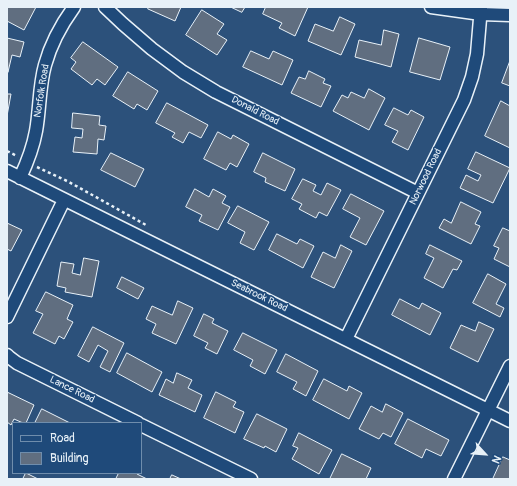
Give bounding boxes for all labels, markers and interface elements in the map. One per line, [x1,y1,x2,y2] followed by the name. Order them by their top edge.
[32,63,52,119] street label: Norfolk Road
[229,94,281,128] street label: Donald Road
[407,147,445,207] street label: Norwood Road
[229,277,289,315] street label: Seabrook Road
[48,374,96,406] street label: Lance Road
[12,422,142,474] legend
[50,431,75,446] text: Road
[465,434,505,474] north arrow
[50,451,89,466] text: Building
[489,453,504,466] text: N

